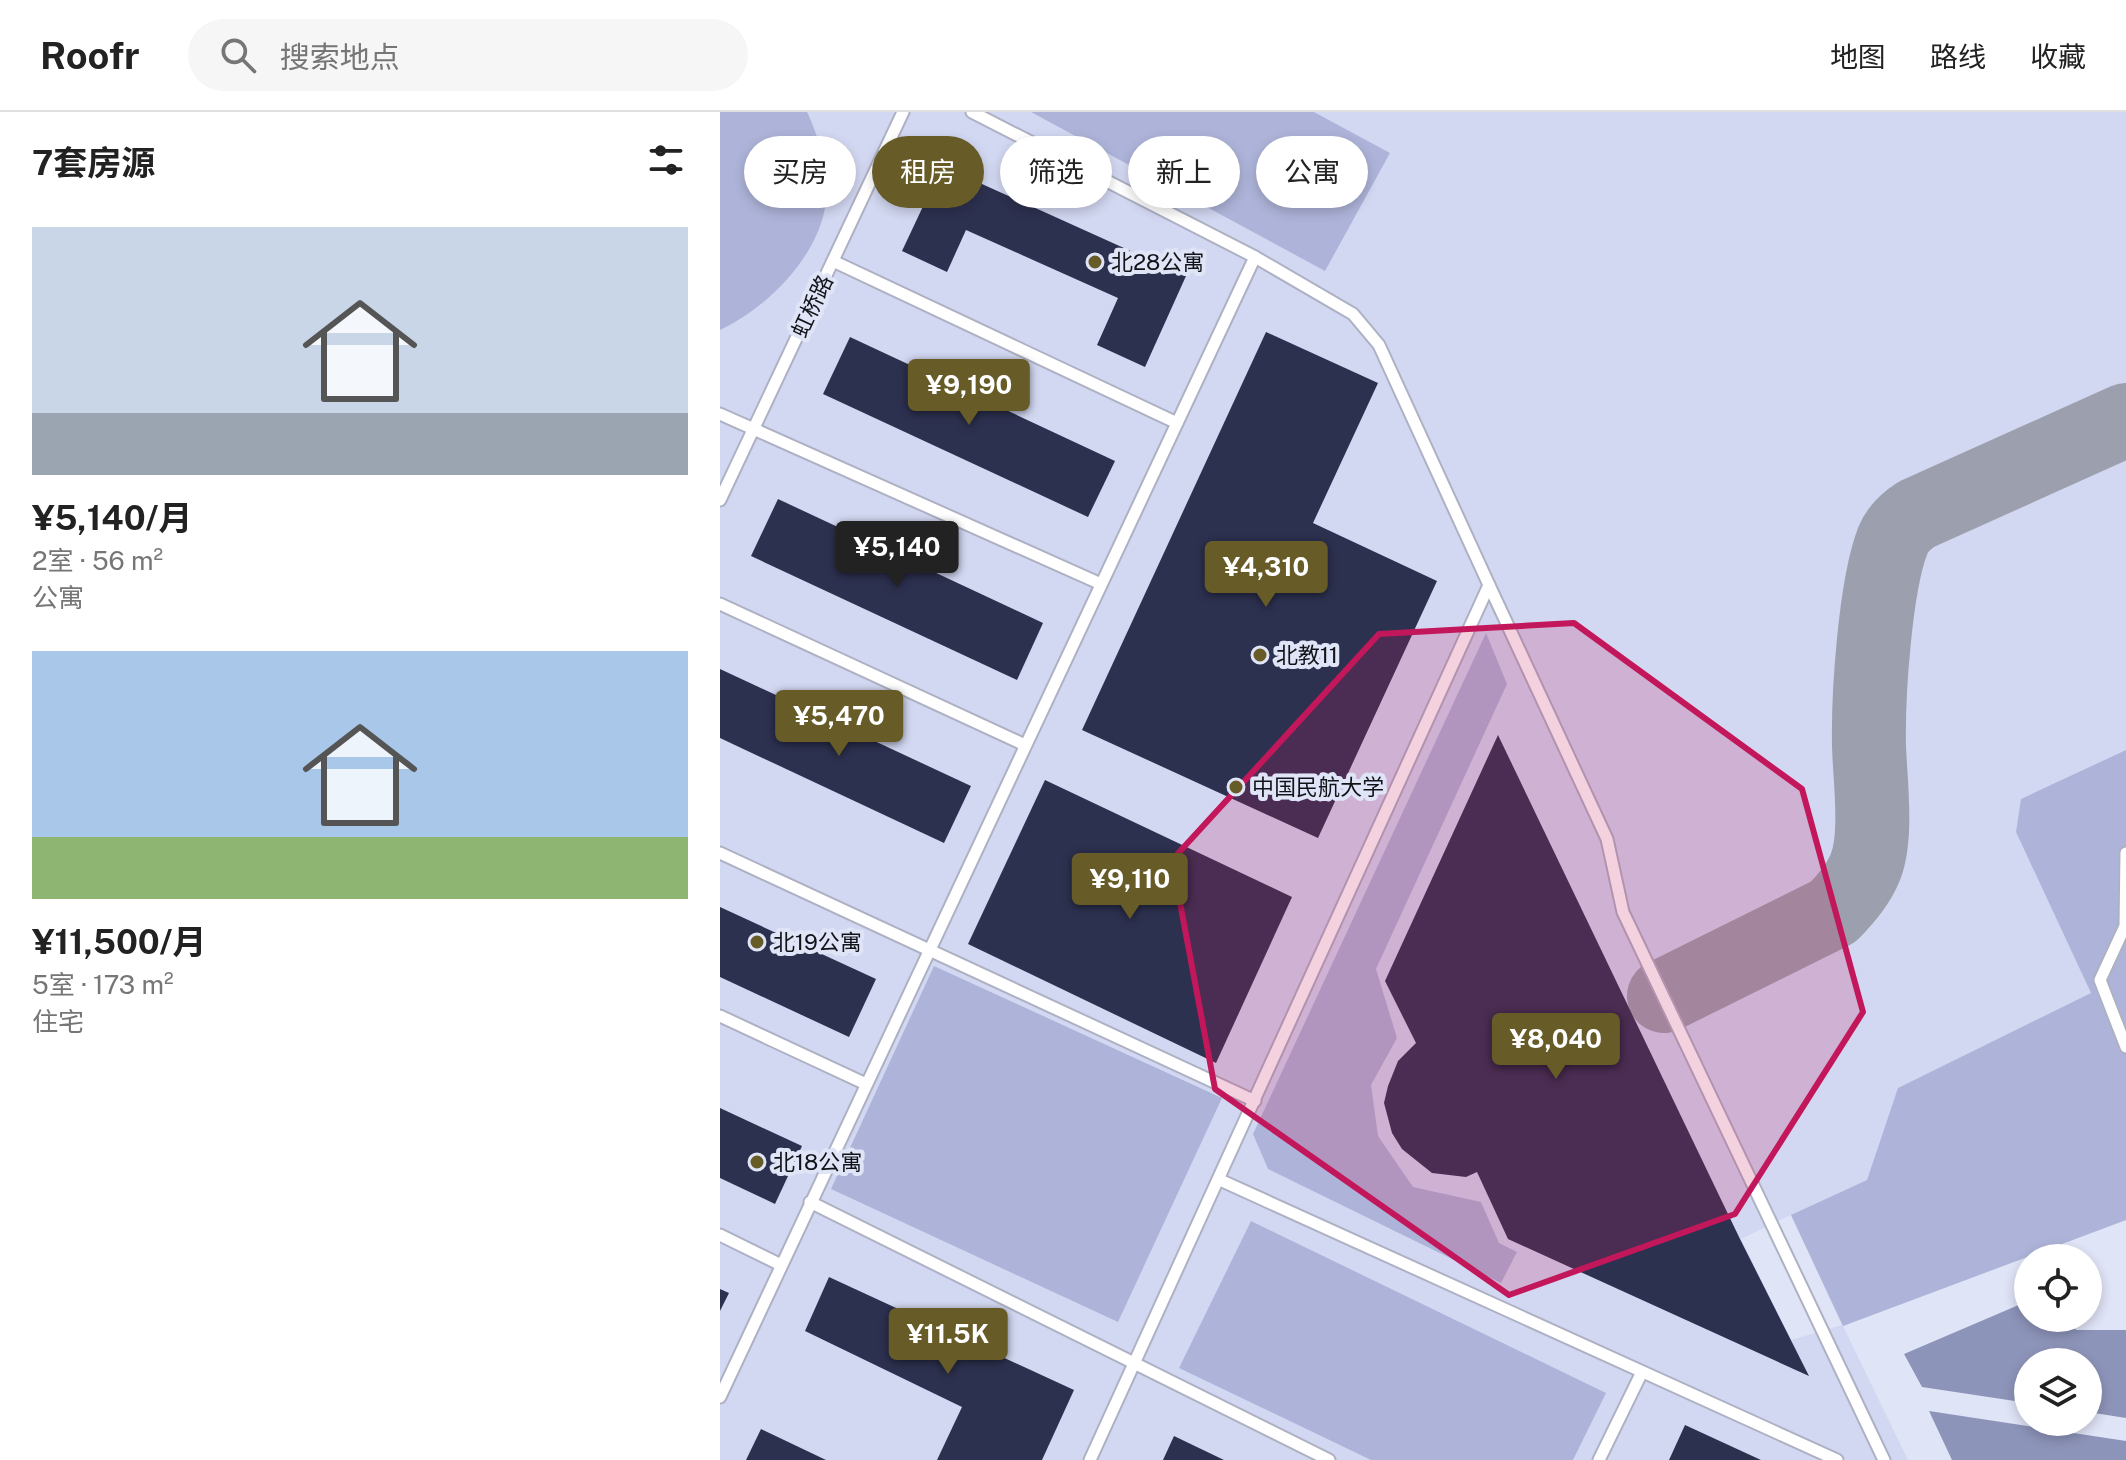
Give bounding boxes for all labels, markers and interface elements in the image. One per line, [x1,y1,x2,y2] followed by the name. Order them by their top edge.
[188,19,748,91] search box
[40,33,140,78] text: Roofr
[216,33,260,77] icon: search
[280,39,400,75] text: 搜索地点
[1830,40,1886,73] text: 地图
[1930,40,1986,73] text: 路线
[2030,40,2086,73] text: 收藏
[744,136,856,208] chip: 买房
[872,136,984,208] chip: 租房
[1000,136,1112,208] chip: 筛选
[1128,136,1240,208] chip: 新上
[1256,136,1368,208] chip: 公寓
[644,138,688,182] icon: filters
[32,143,155,183] text: 7套房源
[1111,249,1204,275] place label: 北28公寓
[1086,253,1104,271] marker: 北28公寓
[786,271,838,341] street label: 虹桥路
[288,279,432,423] icon: home
[904,359,1034,427] pin: ¥9,190
[926,369,1012,400] text: ¥9,190
[32,498,193,538] text: ¥5,140/月
[832,521,962,589] pin: ¥5,140
[854,531,940,562] text: ¥5,140
[1201,541,1331,609] pin: ¥4,310
[32,545,163,576] text: 2室 · 56 m²
[1223,551,1309,582] text: ¥4,310
[32,582,84,613] text: 公寓
[1276,642,1338,668] place label: 北教11
[1251,646,1269,664] marker: 北教11
[774,690,904,758] pin: ¥5,470
[793,700,885,731] text: ¥5,470
[288,703,432,847] icon: home
[1252,774,1384,800] place label: 中国民航大学
[1227,778,1245,796] marker: 中国民航大学
[1065,853,1195,921] pin: ¥9,110
[1090,863,1170,894] text: ¥9,110
[32,922,207,962] text: ¥11,500/月
[773,929,862,955] place label: 北19公寓
[748,933,766,951] marker: 北19公寓
[32,969,174,1000] text: 5室 · 173 m²
[32,1006,84,1037] text: 住宅
[1491,1013,1621,1081] pin: ¥8,040
[1510,1023,1602,1054] text: ¥8,040
[773,1149,862,1175] place label: 北18公寓
[748,1153,766,1171] marker: 北18公寓
[2014,1244,2102,1436] map controls
[2014,1244,2102,1332] button: locate
[883,1308,1013,1376] pin: ¥11.5K
[907,1318,989,1349] text: ¥11.5K
[2014,1348,2102,1436] button: layers

